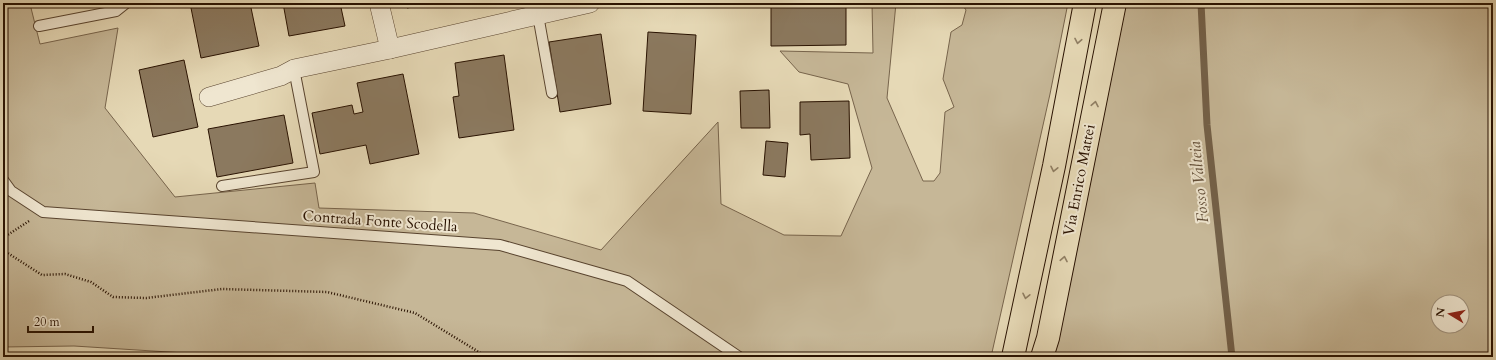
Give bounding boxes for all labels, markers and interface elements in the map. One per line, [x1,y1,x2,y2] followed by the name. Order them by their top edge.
[1074,38,1083,44] one-way arrow
[1090,101,1098,107] one-way arrow
[1058,122,1100,238] street label: Via Enrico Mattei
[1184,140,1214,224] water label: Fosso Valteia
[1050,166,1058,172] one-way arrow
[302,206,459,236] street label: Contrada Fonte Scodella
[1059,256,1068,262] one-way arrow
[1023,293,1031,299] one-way arrow
[1430,294,1470,334] north arrow
[1432,306,1449,318] text: N
[28,308,93,334] scale bar
[34,314,61,330] text: 20 m

